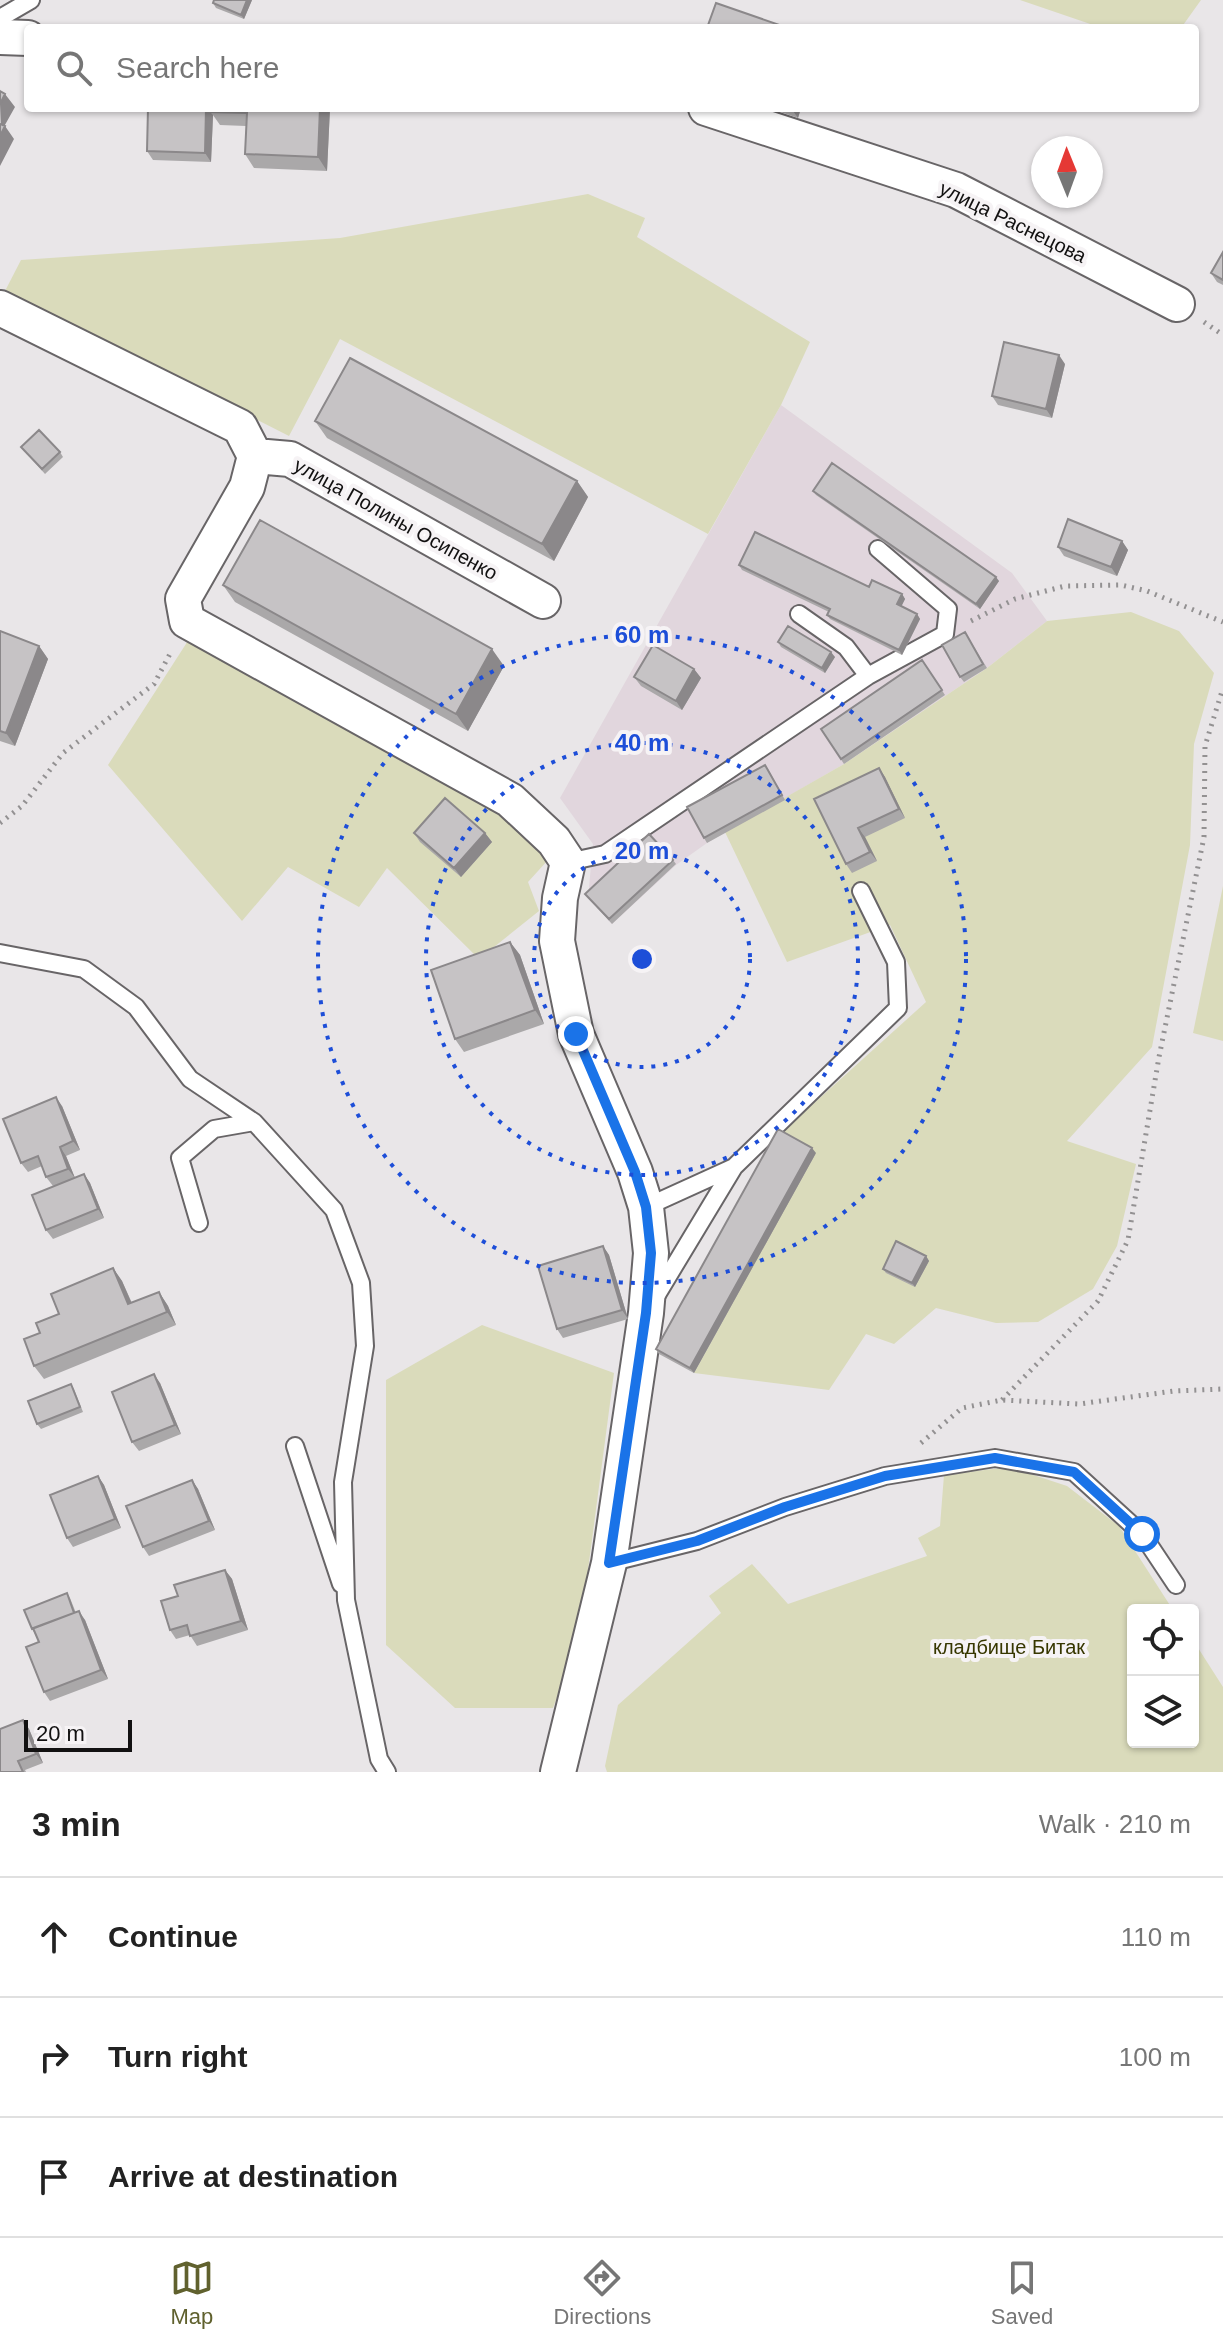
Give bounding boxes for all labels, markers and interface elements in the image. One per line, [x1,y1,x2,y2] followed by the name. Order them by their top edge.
[24,24,1199,112] search box
[52,46,96,90] icon: search
[116,51,279,84] text: Search here
[1031,136,1103,208] north arrow
[936,177,1091,267] street label: улица Раснецова
[290,454,502,584] street label: улица Полины Осипенко
[615,621,669,648] text: 60 m
[615,729,669,756] text: 40 m
[615,837,669,864] text: 20 m
[628,945,656,973] centre of rings
[558,1016,594,1052] route end
[1124,1516,1160,1552] route start
[1127,1604,1199,1748] map controls
[1127,1604,1199,1676] button: locate
[933,1636,1085,1658] park label: кладбище Битак
[1127,1676,1199,1748] button: layers
[24,1716,132,1752] scale bar
[36,1721,85,1746] text: 20 m
[32,1805,121,1843] text: 3 min
[1039,1809,1191,1839] text: Walk · 210 m
[32,1915,76,1959] icon: ahead
[108,1920,238,1953] text: Continue
[1121,1922,1191,1952] text: 110 m
[32,2035,76,2079] icon: right
[108,2040,247,2073] text: Turn right
[1119,2042,1191,2072] text: 100 m
[32,2155,76,2199] icon: arrive
[108,2160,398,2193] text: Arrive at destination
[170,2256,214,2330] tab: Map
[553,2256,651,2330] tab: Directions
[991,2256,1053,2330] tab: Saved

